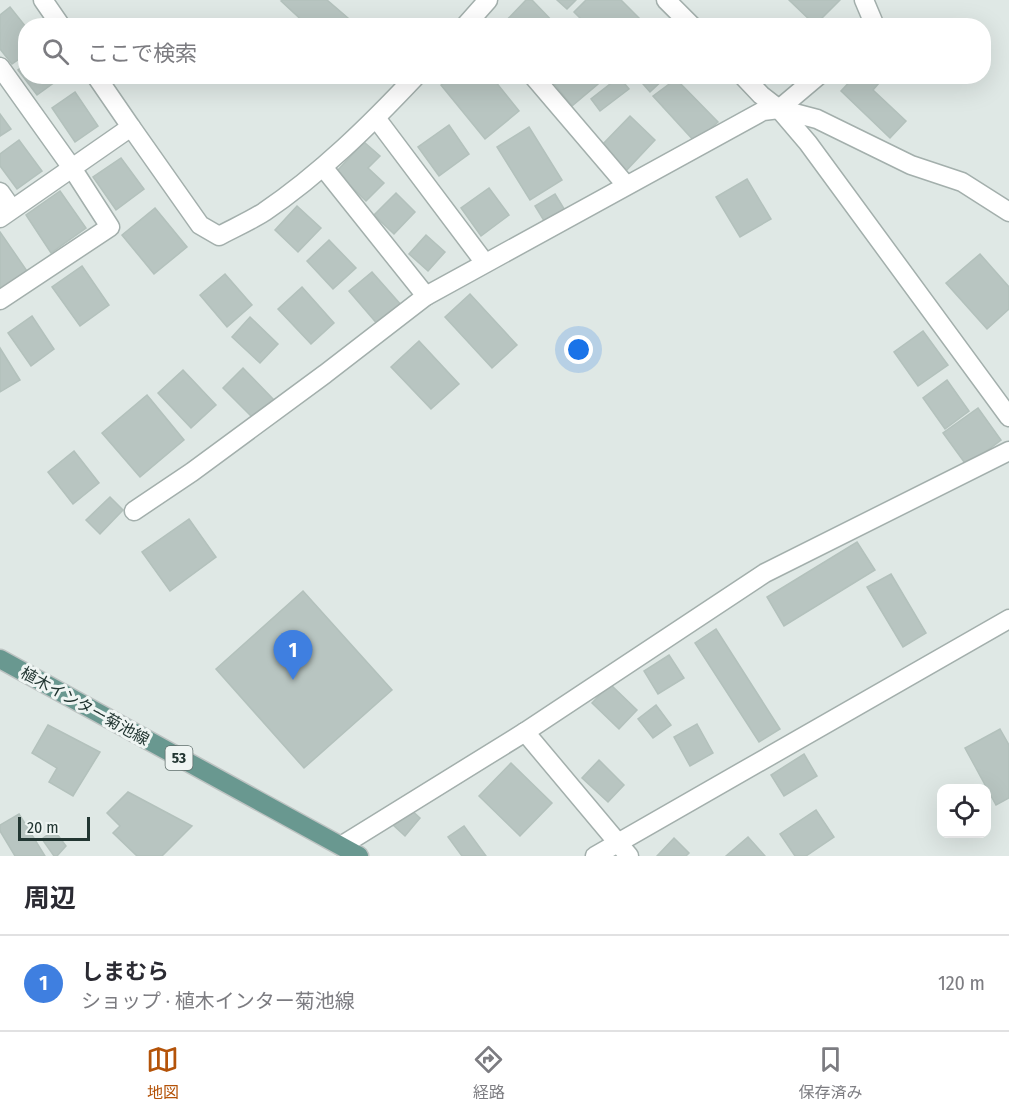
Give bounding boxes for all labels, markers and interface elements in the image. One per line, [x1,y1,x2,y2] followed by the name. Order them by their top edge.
[18,18,991,84] search box
[39,35,72,68] icon: search
[87,40,197,67] text: ここで検索
[564,335,593,364] your location
[274,630,312,680] pin: 1
[17,663,153,749] street label: 植木インター菊池線
[166,746,192,770] road number: 53
[937,784,991,838] map controls
[937,784,991,838] button: locate
[18,814,90,842] scale bar
[27,818,58,837] text: 20 m
[24,883,76,914] text: 周辺
[81,958,169,985] text: しまむら
[39,971,48,995] text: 1
[938,971,985,995] text: 120 m
[81,989,355,1013] text: ショップ · 植木インター菊池線
[146,1043,179,1103] tab: 地図
[472,1043,505,1103] tab: 経路
[798,1043,862,1103] tab: 保存済み

